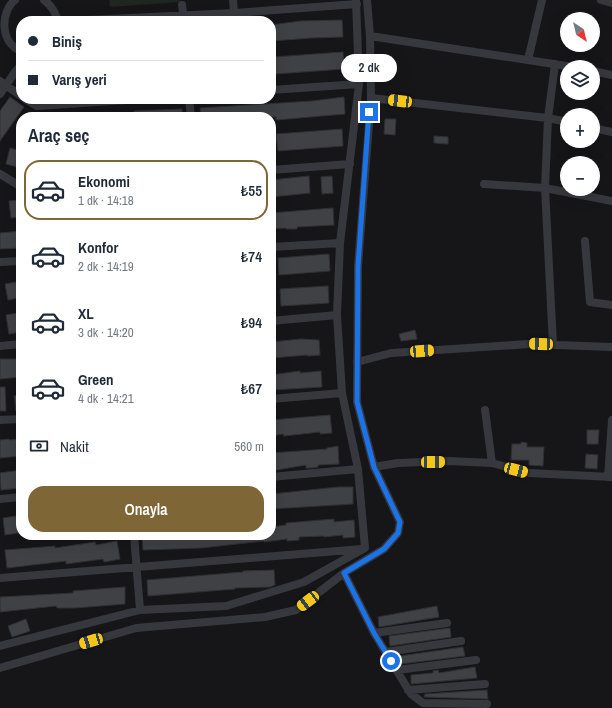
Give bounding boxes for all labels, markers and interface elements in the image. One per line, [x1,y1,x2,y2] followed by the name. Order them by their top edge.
[560,12,600,52] north arrow
[560,12,600,196] map controls
[52,31,82,52] text: Biniş
[341,54,397,82] callout: 2 dk
[359,59,379,76] text: 2 dk
[560,60,600,100] button: layers
[52,69,107,90] text: Varış yeri
[387,94,413,108] car
[360,103,378,121] route end
[560,108,600,148] button: +
[28,123,90,148] text: Araç seç
[560,156,600,196] button: −
[78,171,130,192] text: Ekonomi
[30,172,66,208] icon: car
[241,180,262,201] text: ₺55
[78,192,134,209] text: 1 dk · 14:18
[78,237,118,258] text: Konfor
[30,238,66,274] icon: car
[241,246,262,267] text: ₺74
[78,258,134,275] text: 2 dk · 14:19
[78,303,94,324] text: XL
[30,304,66,340] icon: car
[241,312,262,333] text: ₺94
[78,324,134,341] text: 3 dk · 14:20
[529,338,553,350] car
[410,344,434,358] car
[78,369,114,390] text: Green
[30,370,66,406] icon: car
[241,378,262,399] text: ₺67
[78,390,134,407] text: 4 dk · 14:21
[28,435,50,457] icon: cash
[60,436,89,457] text: Nakit
[234,438,264,455] text: 560 m
[421,456,445,468] car
[503,461,529,479] car
[28,486,264,532] button: Onayla
[295,589,321,613] car
[78,632,104,650] car
[382,652,400,670] route start

